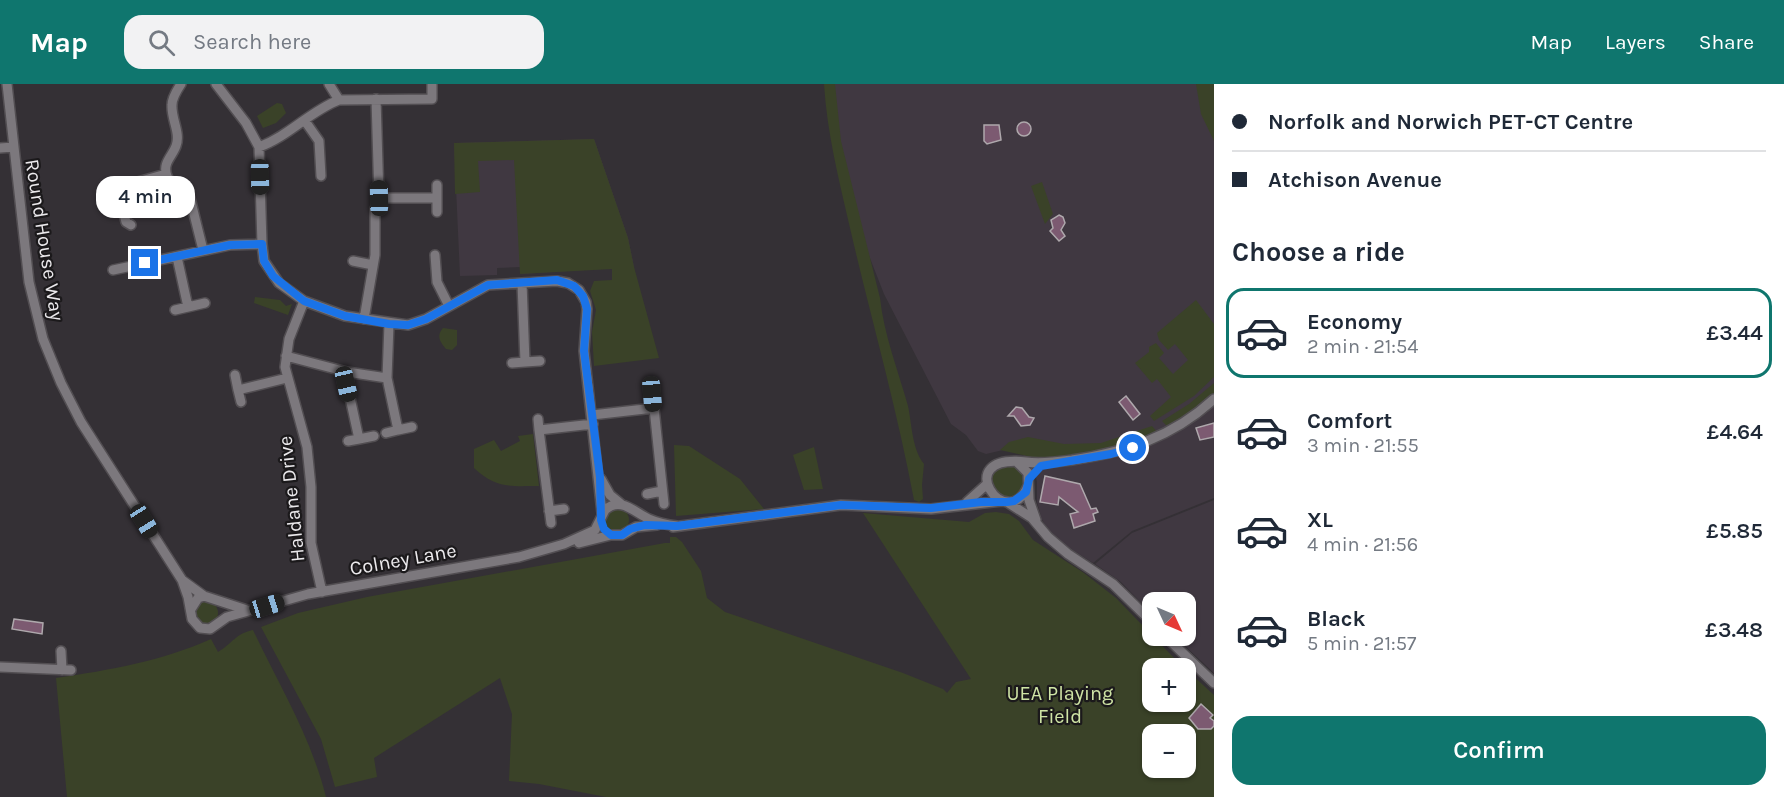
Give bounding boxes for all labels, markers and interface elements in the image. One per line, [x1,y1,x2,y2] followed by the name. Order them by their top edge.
[124,15,544,69] search box
[30,26,88,59] text: Map
[145,26,178,59] icon: search
[193,29,311,55] text: Search here
[1530,30,1572,54] text: Map
[1605,30,1666,54] text: Layers
[1699,30,1754,54] text: Share
[1268,109,1633,135] text: Norfolk and Norwich PET-CT Centre
[20,158,69,323] street label: Round House Way
[251,159,269,195] car
[1268,167,1442,193] text: Atchison Avenue
[96,176,195,218] callout: 4 min
[370,180,388,216] car
[118,185,173,208] text: 4 min
[1232,236,1405,268] text: Choose a ride
[131,249,158,276] route end
[1235,306,1289,360] icon: car
[1307,309,1402,335] text: Economy
[1706,320,1763,346] text: £3.44
[1307,335,1418,358] text: 2 min · 21:54
[333,364,359,404] car
[641,375,663,413] car
[1235,405,1289,459] icon: car
[1307,408,1392,434] text: Comfort
[1707,419,1763,445] text: £4.64
[1119,434,1146,461] route start
[1307,434,1419,457] text: 3 min · 21:55
[273,435,310,563] street label: Haldane Drive
[127,501,161,541] car
[1235,504,1289,558] icon: car
[1307,507,1333,533] text: XL
[1706,518,1763,544] text: £5.85
[1307,533,1418,556] text: 4 min · 21:56
[348,539,458,580] street label: Colney Lane
[247,592,287,620] car
[1142,592,1196,646] north arrow
[1142,592,1196,778] map controls
[1235,603,1289,657] icon: car
[1307,606,1366,632] text: Black
[1705,617,1763,643] text: £3.48
[1307,632,1416,655] text: 5 min · 21:57
[1142,658,1196,712] button: +
[1007,682,1113,728] park label: UEA Playing Field
[1232,716,1766,785] button: Confirm
[1142,724,1196,778] button: −

